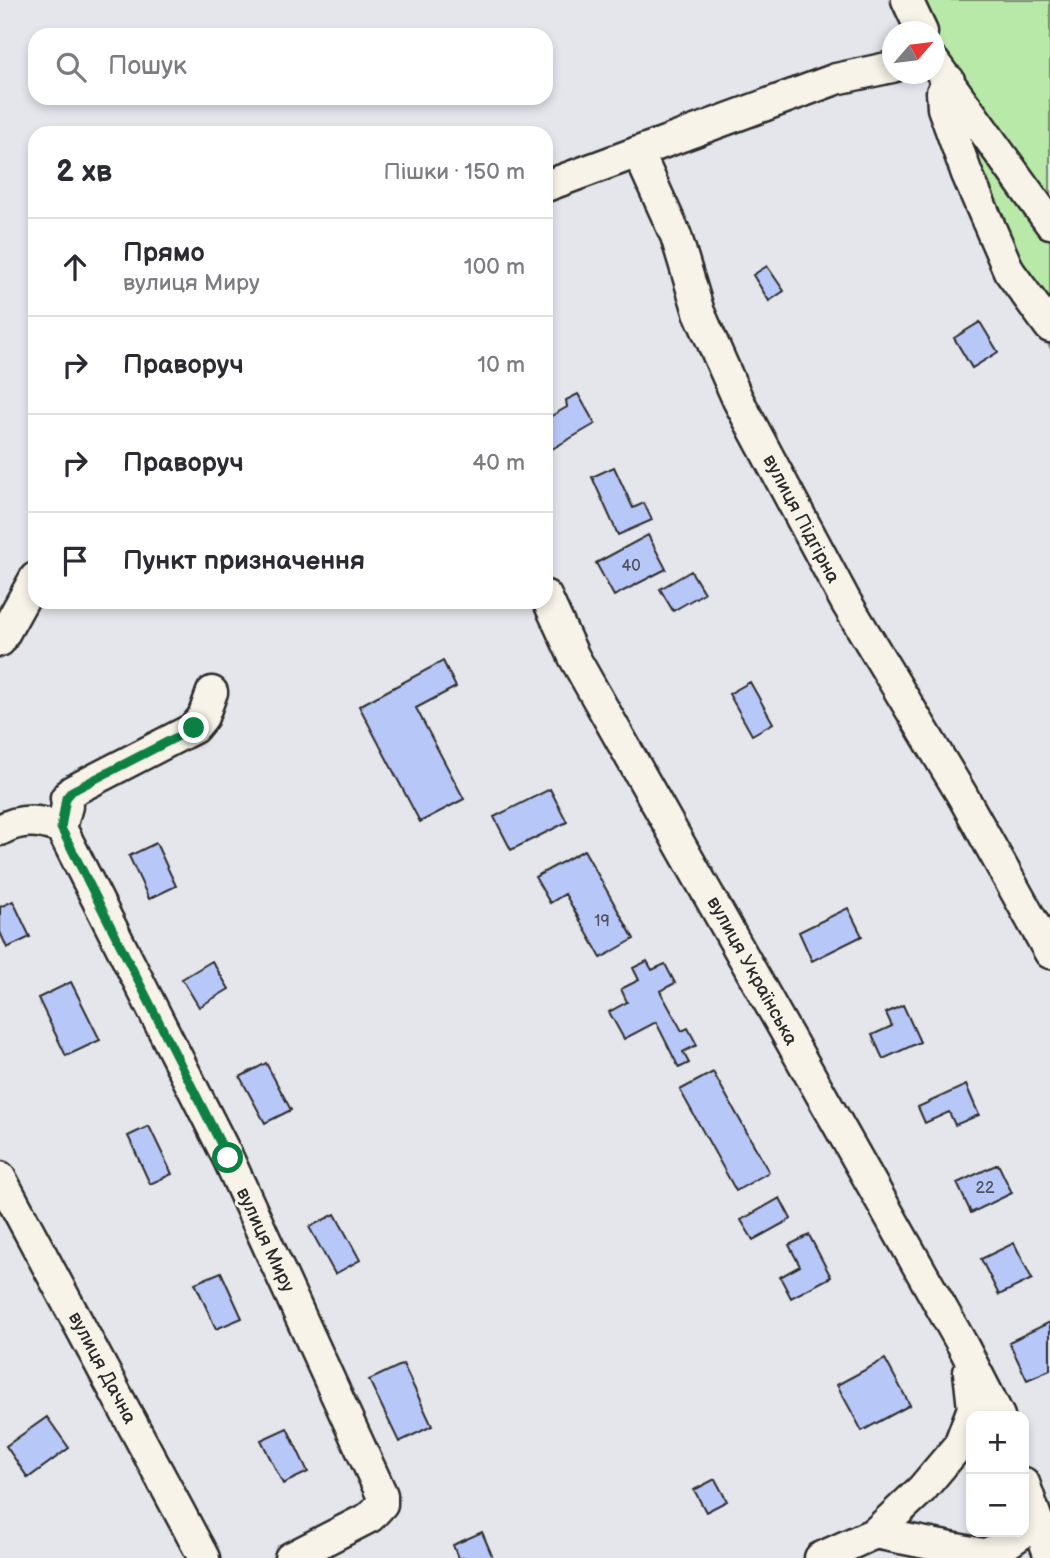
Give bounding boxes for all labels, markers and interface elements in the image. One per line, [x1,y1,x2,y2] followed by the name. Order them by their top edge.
[882,21,945,84] north arrow
[28,28,553,105] search box
[52,48,90,86] icon: search
[108,51,187,82] text: Пошук
[56,154,112,190] text: 2 хв
[383,158,525,186] text: Пішки · 150 m
[123,238,205,269] text: Прямо
[56,248,94,286] icon: ahead
[464,253,525,281] text: 100 m
[123,269,260,297] text: вулиця Миру
[56,346,94,384] icon: right
[123,350,244,381] text: Праворуч
[477,351,525,379] text: 10 m
[56,444,94,482] icon: right
[123,448,244,479] text: Праворуч
[472,449,525,477] text: 40 m
[757,451,845,587] street label: вулиця Підгірна
[56,542,94,580] icon: arrive
[123,546,365,577] text: Пункт призначення
[621,557,641,576] house number: 40
[178,712,209,743] route end
[702,893,802,1049] street label: вулиця Українська
[594,912,610,931] house number: 19
[212,1142,243,1173] route start
[976,1179,995,1198] house number: 22
[231,1184,299,1296] street label: вулиця Миру
[63,1308,141,1428] street label: вулиця Дачна
[966,1411,1029,1537] map controls
[966,1411,1029,1474] button: +
[966,1474,1029,1537] button: −

